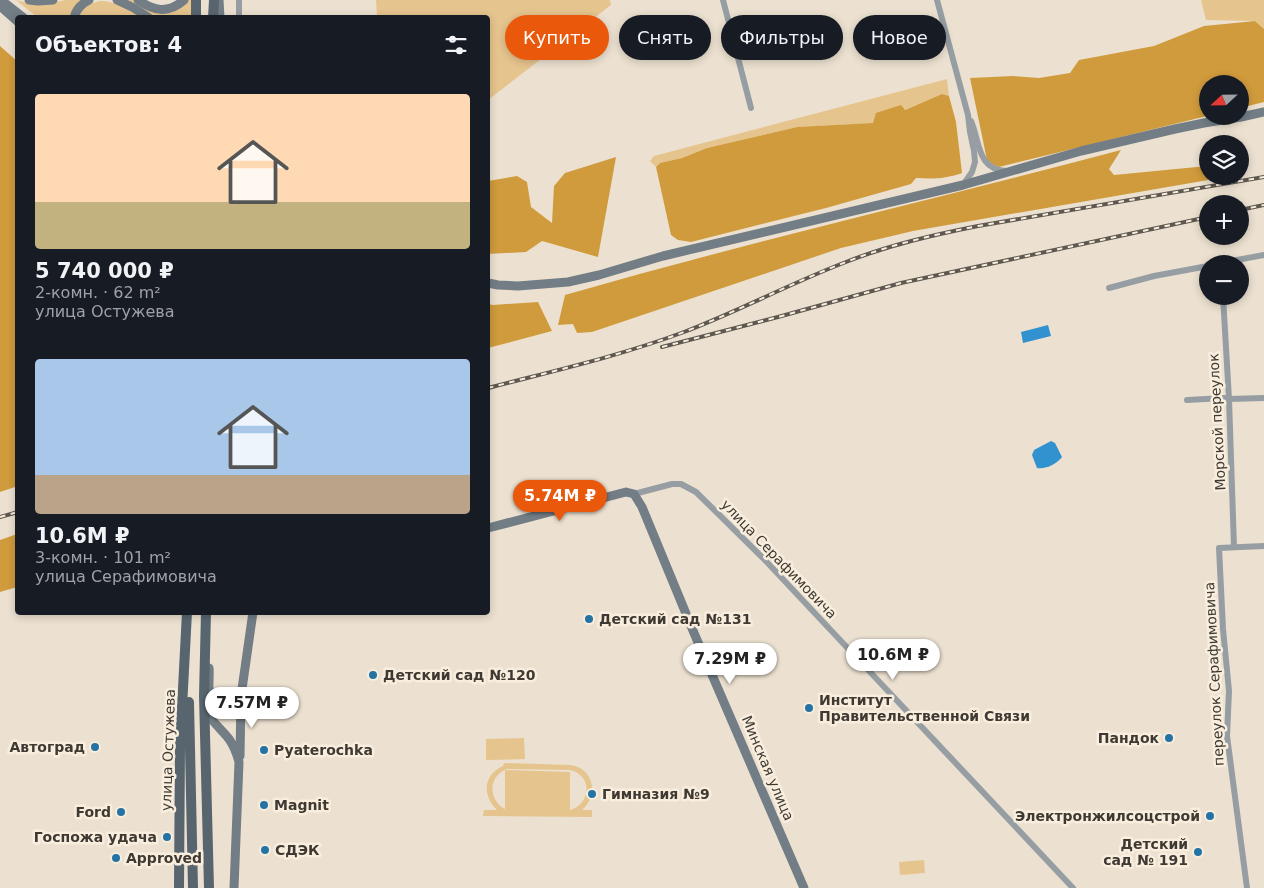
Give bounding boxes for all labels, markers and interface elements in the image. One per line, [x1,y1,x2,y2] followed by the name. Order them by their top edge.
[505,15,609,60] chip: Купить
[619,15,711,60] chip: Снять
[721,15,843,60] chip: Фильтры
[853,15,946,60] chip: Новое
[442,31,470,59] icon: filters
[35,33,182,57] text: Объектов: 4
[1199,75,1249,125] north arrow
[1199,75,1249,305] map controls
[208,127,298,217] icon: home
[1199,135,1249,185] button: layers
[1199,195,1249,245] button: +
[1199,255,1249,305] button: −
[35,259,174,283] text: 5 740 000 ₽
[35,283,161,302] text: 2-комн. · 62 m²
[35,302,175,321] text: улица Остужева
[1205,353,1229,491] street label: Морской переулок
[208,392,298,482] icon: home
[514,480,606,522] pin: 5.74M ₽
[524,486,596,505] text: 5.74M ₽
[718,496,840,622] street label: улица Серафимовича
[35,524,130,548] text: 10.6M ₽
[35,548,171,567] text: 3-комн. · 101 m²
[35,567,217,586] text: улица Серафимовича
[1201,582,1227,766] street label: переулок Серафимовича
[599,611,751,627] place label: Детский сад №131
[583,613,595,625] marker: Детский сад №131
[847,638,939,681] pin: 10.6M ₽
[684,642,776,685] pin: 7.29M ₽
[857,645,929,664] text: 10.6M ₽
[694,649,766,668] text: 7.29M ₽
[383,667,536,683] place label: Детский сад №120
[367,669,379,681] marker: Детский сад №120
[206,686,298,729] pin: 7.57M ₽
[158,689,178,811] street label: улица Остужева
[819,692,1030,724] place label: Институт Правительственной Связи
[216,693,288,712] text: 7.57M ₽
[803,702,815,714] marker: Институт Правительственной Связи
[739,713,797,823] street label: Минская улица
[1098,730,1159,746] place label: Пандок
[1163,732,1175,744] marker: Пандок
[9,739,85,755] place label: Автоград
[89,741,101,753] marker: Автоград
[274,742,373,758] place label: Pyaterochka
[258,744,270,756] marker: Pyaterochka
[602,786,710,802] place label: Гимназия №9
[586,788,598,800] marker: Гимназия №9
[274,797,329,813] place label: Magnit
[258,799,270,811] marker: Magnit
[75,804,111,820] place label: Ford
[115,806,127,818] marker: Ford
[1015,808,1200,824] place label: Электронжилсоцстрой
[1204,810,1216,822] marker: Электронжилсоцстрой
[34,829,157,845] place label: Госпожа удача
[161,831,173,843] marker: Госпожа удача
[1103,836,1188,868] place label: Детский сад № 191
[275,842,320,858] place label: СДЭК
[259,844,271,856] marker: СДЭК
[1192,846,1204,858] marker: Детский сад № 191
[126,850,202,866] place label: Approved
[110,852,122,864] marker: Approved

